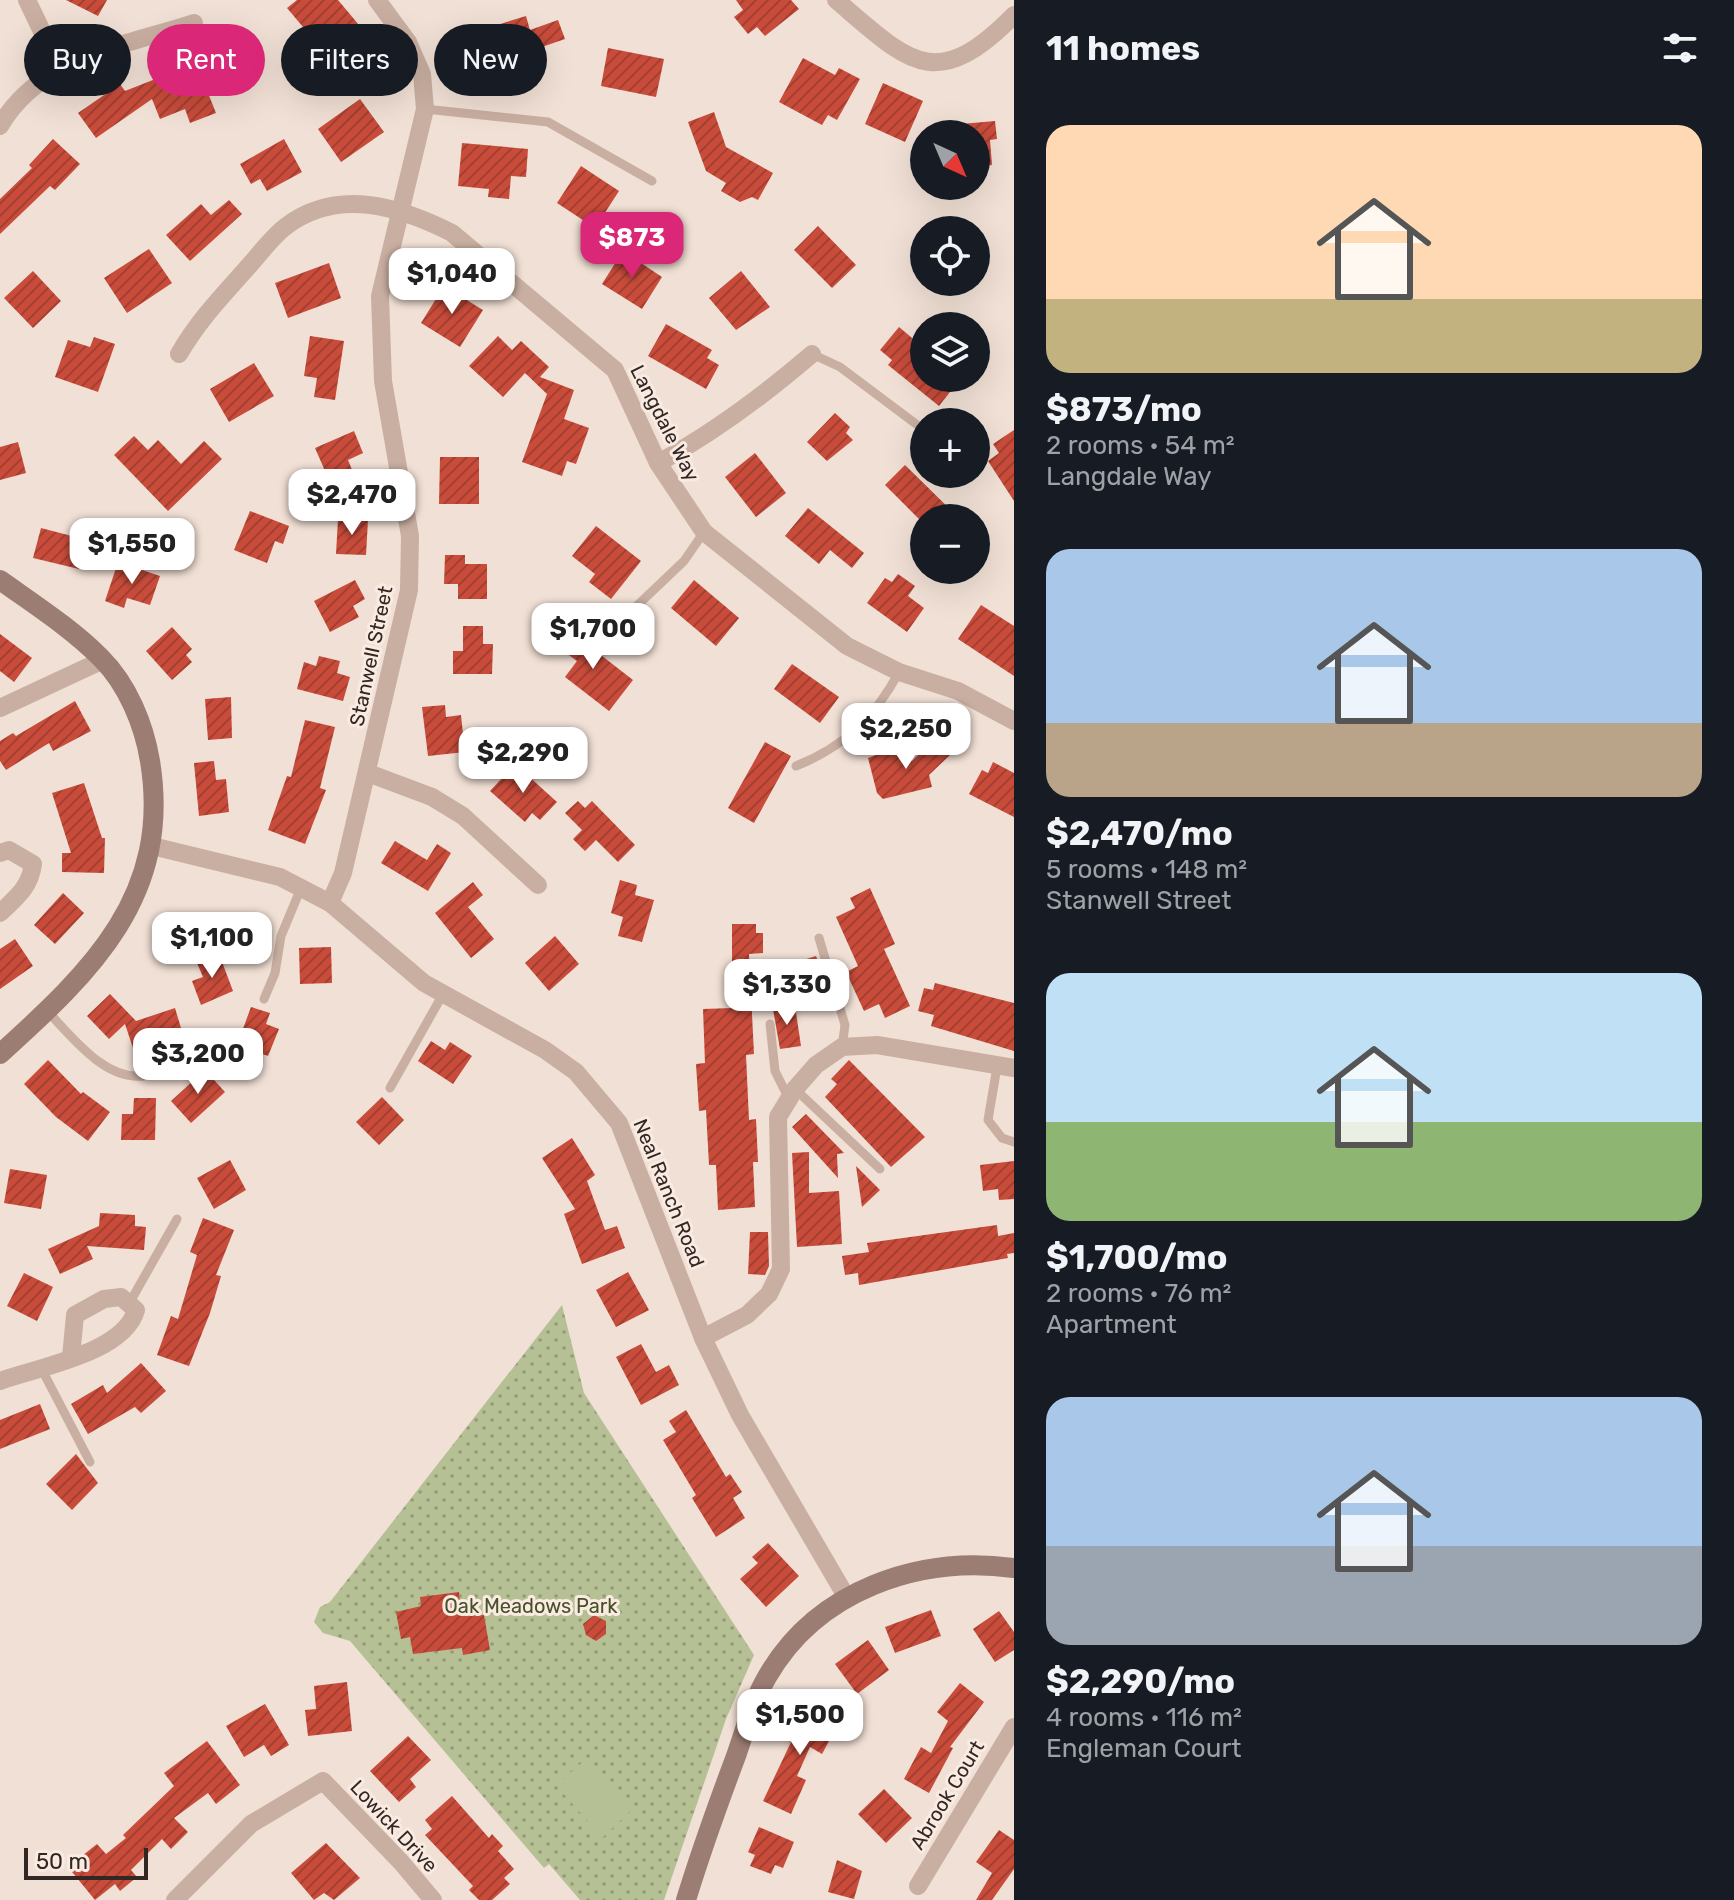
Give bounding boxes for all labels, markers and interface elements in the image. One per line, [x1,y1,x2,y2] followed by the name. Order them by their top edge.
[24,24,131,96] chip: Buy
[147,24,265,96] chip: Rent
[281,24,418,96] chip: Filters
[434,24,547,96] chip: New
[1658,26,1702,70] icon: filters
[1046,28,1200,69] text: 11 homes
[910,120,990,200] north arrow
[910,120,990,584] map controls
[1302,177,1446,321] icon: home
[585,212,679,280] pin: $873
[910,216,990,296] button: locate
[598,222,666,253] text: $873
[387,248,517,316] pin: $1,040
[407,258,497,289] text: $1,040
[910,312,990,392] button: layers
[625,361,705,485] street label: Langdale Way
[1046,389,1202,430] text: $873/mo
[910,408,990,488] button: +
[1046,430,1235,461] text: 2 rooms · 54 m²
[1046,461,1212,492] text: Langdale Way
[287,469,417,537] pin: $2,470
[306,479,398,510] text: $2,470
[910,504,990,584] button: −
[67,518,197,586] pin: $1,550
[88,528,176,559] text: $1,550
[344,584,398,728] street label: Stanwell Street
[1302,601,1446,745] icon: home
[528,603,658,671] pin: $1,700
[550,613,636,644] text: $1,700
[841,703,971,771] pin: $2,250
[860,713,952,744] text: $2,250
[458,727,588,795] pin: $2,290
[477,737,569,768] text: $2,290
[1046,813,1233,854] text: $2,470/mo
[1046,854,1247,885] text: 5 rooms · 148 m²
[1046,885,1232,916] text: Stanwell Street
[147,912,277,980] pin: $1,100
[170,922,254,953] text: $1,100
[722,959,852,1027] pin: $1,330
[742,969,832,1000] text: $1,330
[1302,1025,1446,1169] icon: home
[133,1028,263,1096] pin: $3,200
[151,1038,245,1069] text: $3,200
[628,1115,710,1271] street label: Neal Ranch Road
[1046,1237,1228,1278] text: $1,700/mo
[1046,1278,1231,1309] text: 2 rooms · 76 m²
[1046,1309,1177,1340] text: Apartment
[1302,1449,1446,1593] icon: home
[444,1594,618,1618] park label: Oak Meadows Park
[1046,1661,1235,1702] text: $2,290/mo
[735,1689,865,1757] pin: $1,500
[755,1699,845,1730] text: $1,500
[1046,1702,1242,1733] text: 4 rooms · 116 m²
[1046,1733,1241,1764] text: Engleman Court
[905,1736,989,1854] street label: Abrook Court
[345,1775,443,1877] street label: Lowick Drive
[24,1844,148,1880] scale bar
[36,1848,88,1875] text: 50 m

